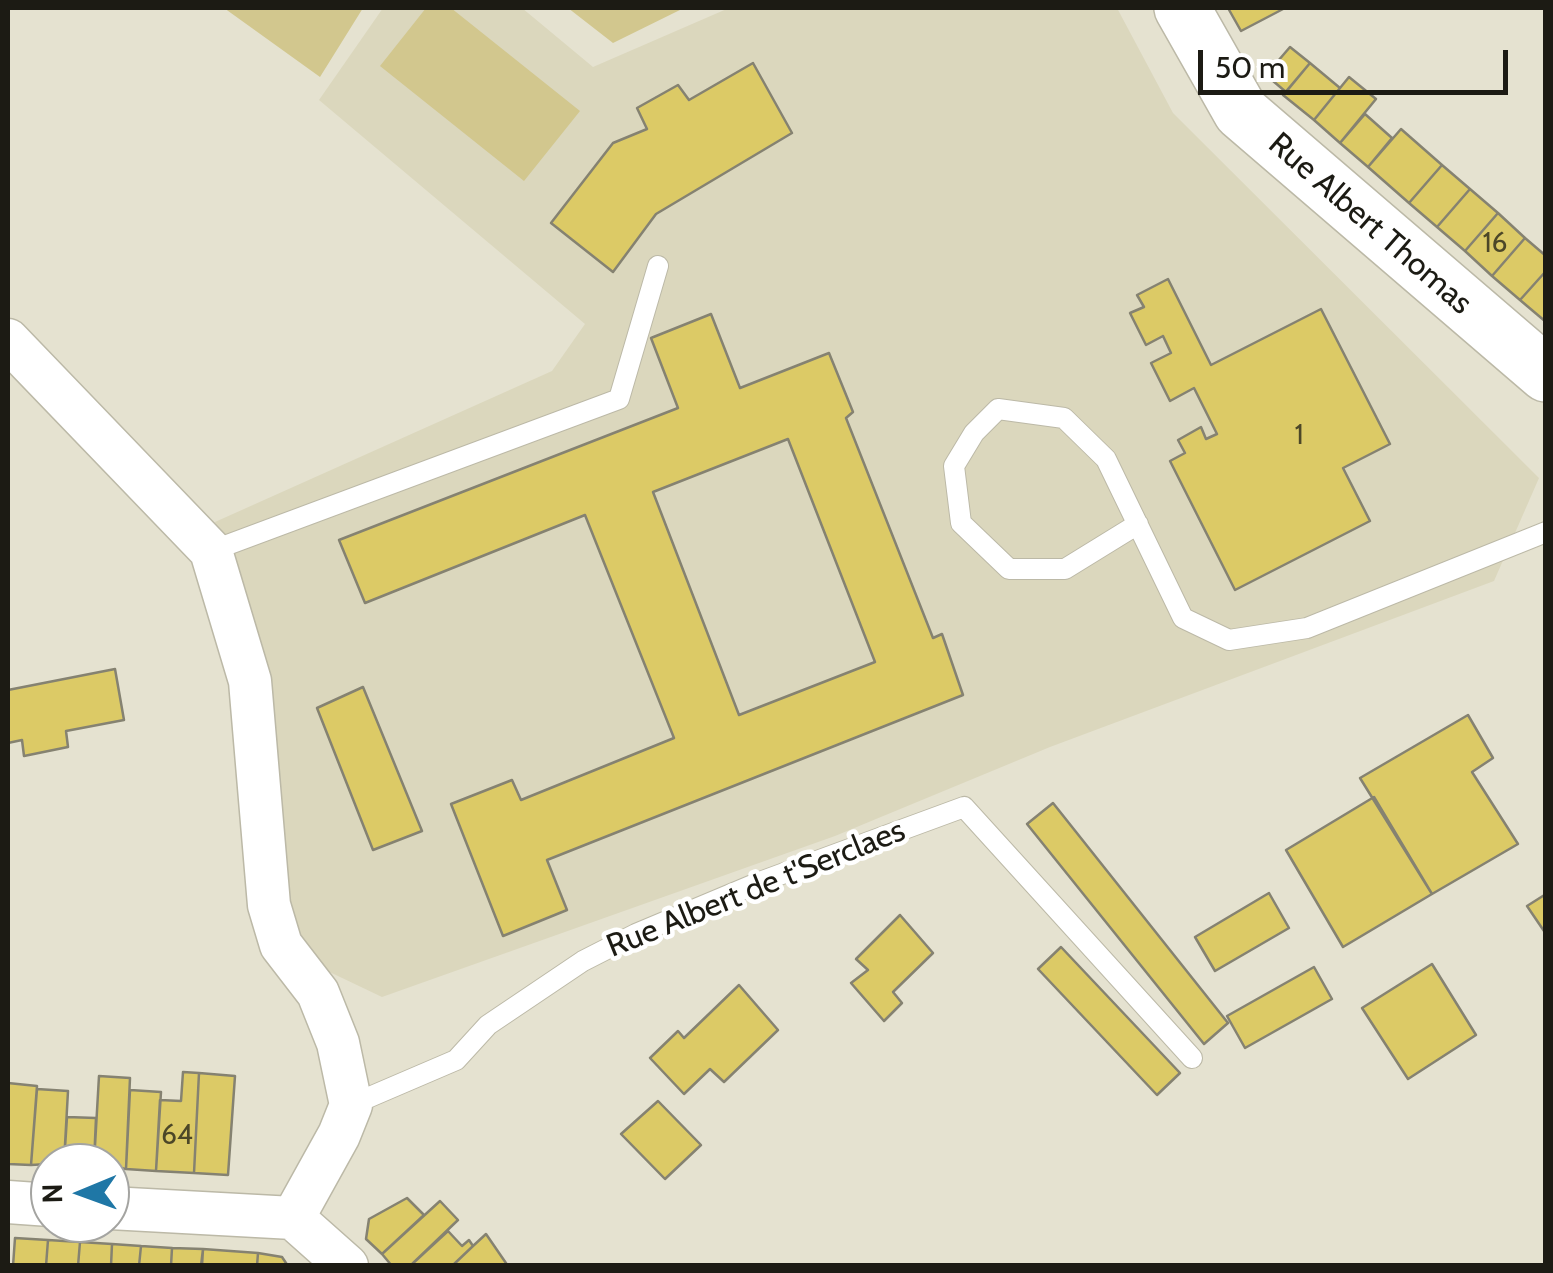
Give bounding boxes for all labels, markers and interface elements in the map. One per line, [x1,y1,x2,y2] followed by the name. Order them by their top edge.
[1203,30,1513,92] scale bar
[1215,49,1285,86] text: 50 m
[1260,125,1480,323] street label: Rue Albert Thomas
[1482,227,1508,261] house number: 16
[1294,419,1304,453] house number: 1
[601,812,911,966] street label: Rue Albert de t'Serclaes
[161,1119,193,1153] house number: 64
[30,1143,130,1243] north arrow
[35,1183,69,1204] text: N

